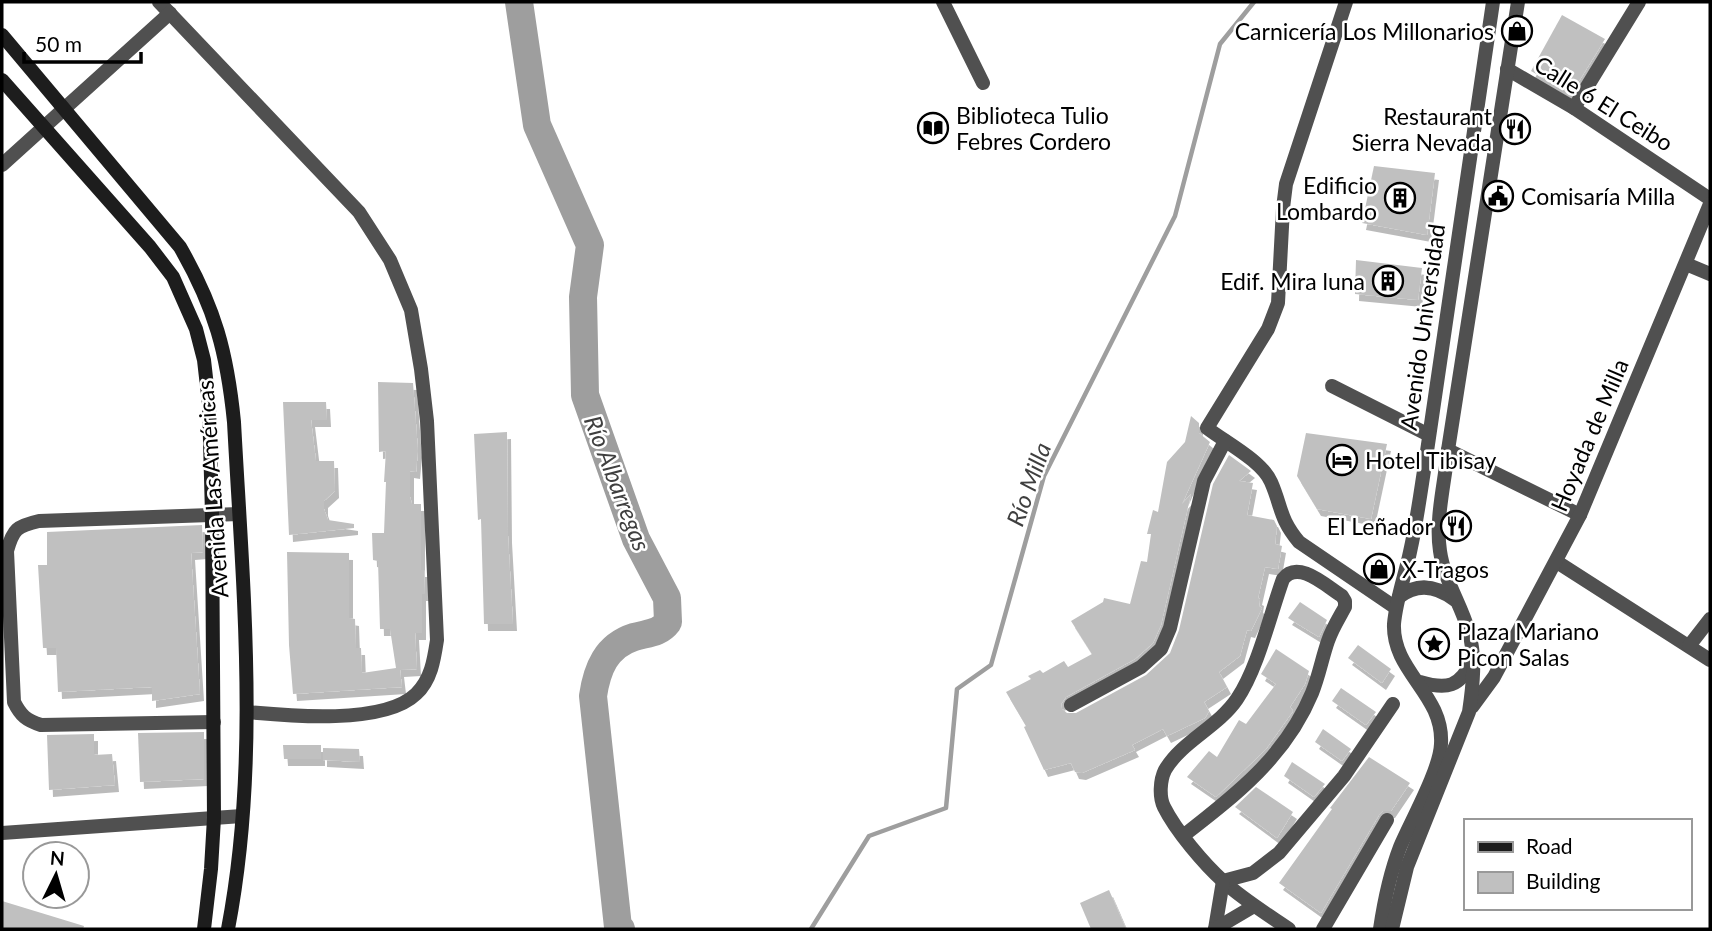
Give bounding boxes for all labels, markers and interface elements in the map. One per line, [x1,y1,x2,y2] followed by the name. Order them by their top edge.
[1500,14,1534,48] shop icon: Carnicería Los Millonarios
[1235,17,1494,45] place label: Carnicería Los Millonarios
[24,21,142,65] scale bar
[35,31,82,56] text: 50 m
[1530,49,1678,157] street label: Calle 6 El Ceibo
[956,101,1111,155] place label: Biblioteca Tulio Febres Cordero
[1352,102,1493,156] place label: Restaurant Sierra Nevada
[916,111,950,145] library icon: Biblioteca Tulio Febres Cordero
[1498,112,1532,146] restaurant icon: Restaurant Sierra Nevada
[1276,171,1377,225] place label: Edificio Lombardo
[1481,179,1515,213] public building icon: Comisaría Milla
[1383,181,1417,215] building icon: Edificio Lombardo
[1521,182,1675,210] place label: Comisaría Milla
[1394,222,1450,432] street label: Avenido Universidad
[1371,264,1405,298] building icon: Edif. Mira luna
[1220,267,1365,295] place label: Edif. Mira luna
[1544,354,1634,516] street label: Hoyada de Milla
[190,379,234,599] street label: Avenida Las Américas
[579,411,657,555] water label: Río Albarregas
[1000,438,1056,530] water label: Río Milla
[1325,443,1359,477] hotel icon: Hotel Tibisay
[1365,446,1497,474] place label: Hotel Tibisay
[1439,509,1473,543] restaurant icon: El Leñador
[1327,512,1434,540] place label: El Leñador
[1362,552,1396,586] shop icon: X-Tragos
[1402,555,1489,583] place label: X-Tragos
[1457,617,1599,671] place label: Plaza Mariano Picon Salas
[1417,627,1451,661] place icon: Plaza Mariano Picon Salas
[1464,819,1691,910] legend
[1526,833,1573,858] text: Road
[21,840,91,910] north arrow
[49,845,66,870] text: N
[1526,868,1601,893] text: Building

